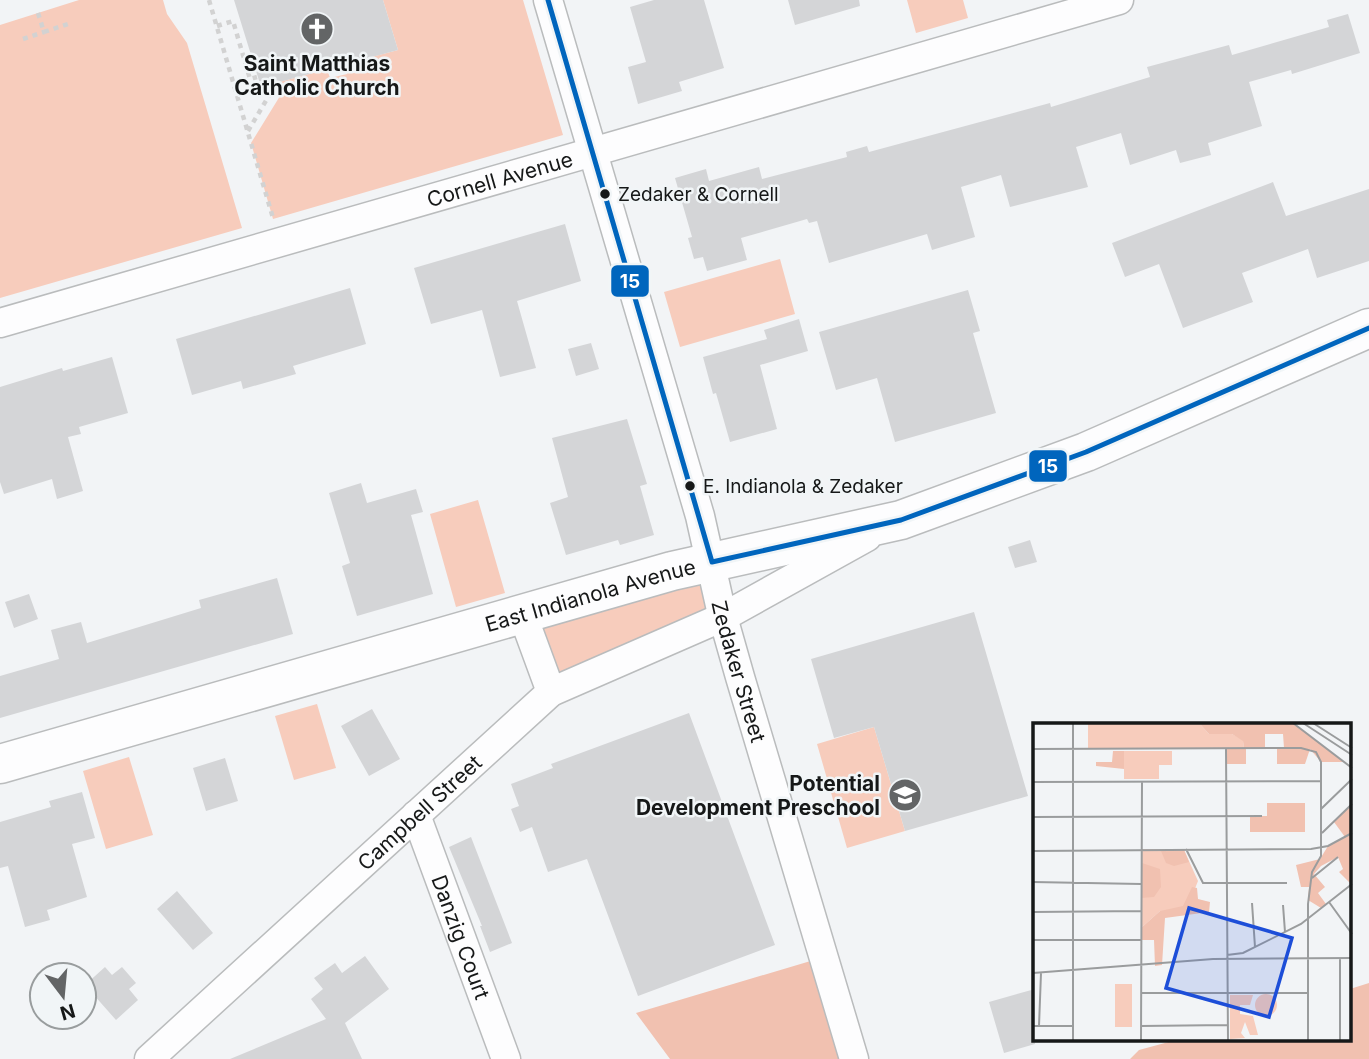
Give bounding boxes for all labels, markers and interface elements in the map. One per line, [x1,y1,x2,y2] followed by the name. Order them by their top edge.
[298,10,336,48] church icon: Saint Matthias Catholic Church
[234,51,400,100] place label: Saint Matthias Catholic Church
[424,146,575,212] street label: Cornell Avenue
[618,183,779,206] place label: Zedaker & Cornell
[598,187,612,201] marker: Zedaker & Cornell
[610,264,650,298] line badge: 15
[620,270,640,293] text: 15
[1028,449,1068,483] line badge: 15
[1038,455,1058,478] text: 15
[703,475,903,498] place label: E. Indianola & Zedaker
[683,479,697,493] marker: E. Indianola & Zedaker
[482,554,698,637] street label: East Indianola Avenue
[707,598,771,745] street label: Zedaker Street
[1033,723,1352,1042] inset map
[352,749,486,875] street label: Campbell Street
[636,771,880,820] place label: Potential Development Preschool
[886,776,924,814] school or university icon: Potential Development Preschool
[427,871,495,1003] street label: Danzig Court
[28,961,98,1031] north arrow
[57,999,78,1025] text: N

